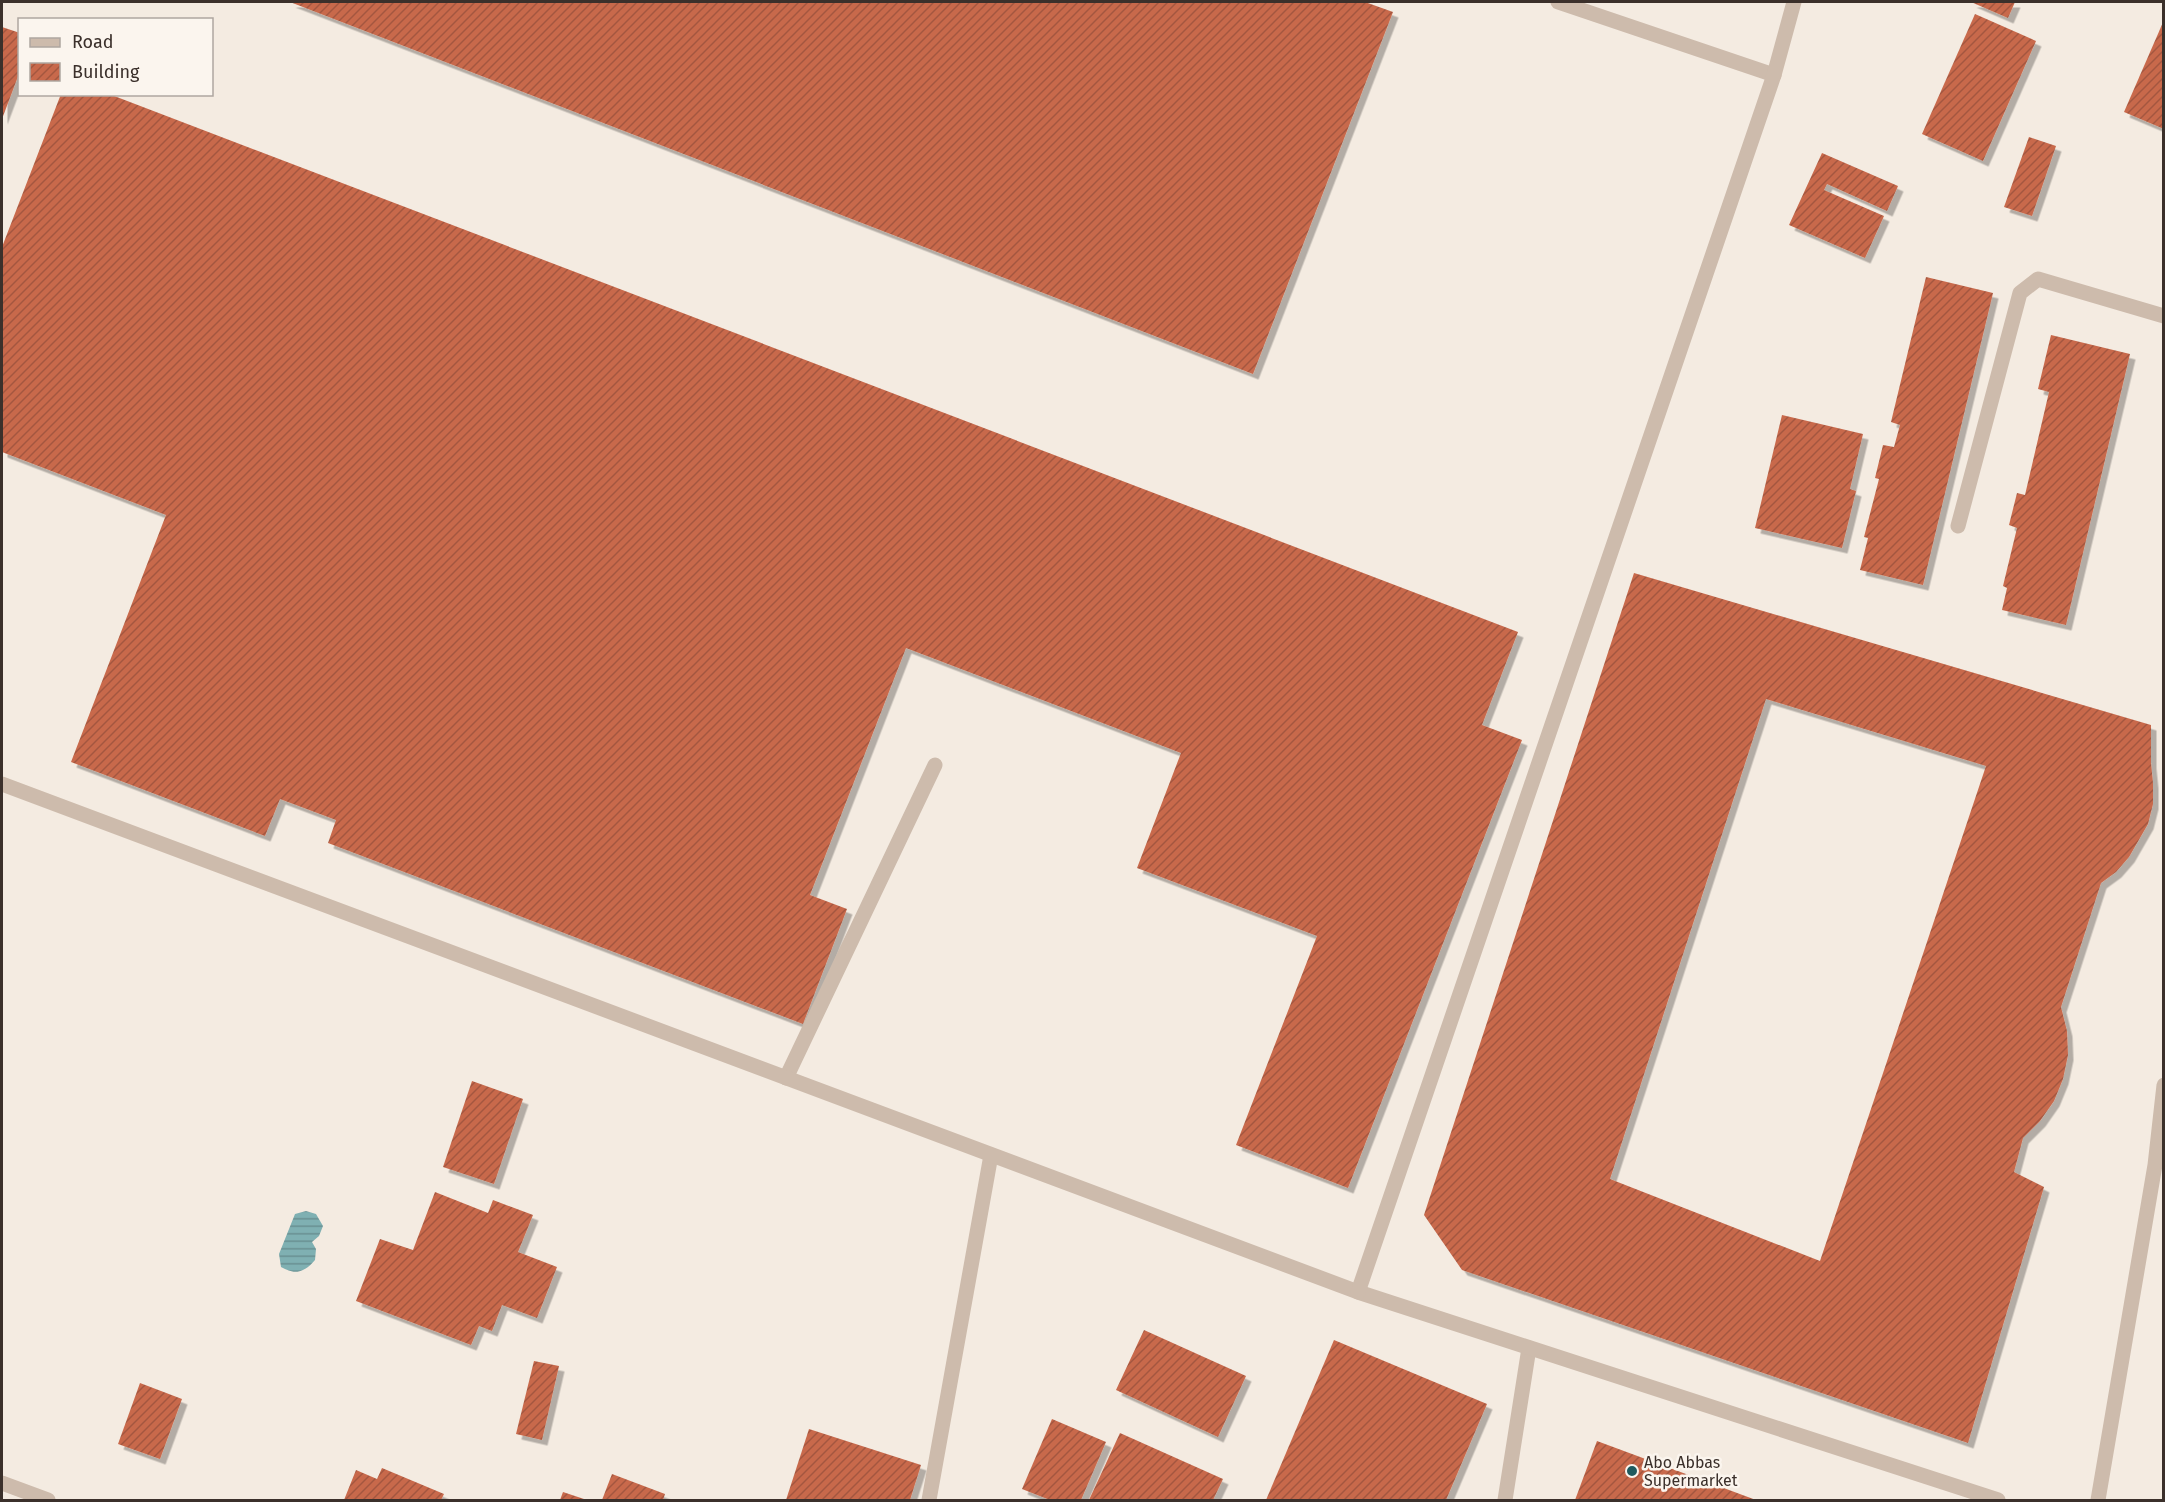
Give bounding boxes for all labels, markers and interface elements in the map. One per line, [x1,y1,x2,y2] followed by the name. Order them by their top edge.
[18,18,213,96] legend
[72,31,114,53] text: Road
[72,61,140,83] text: Building
[1644,1453,1738,1490] place label: Abo Abbas Supermarket
[1625,1464,1639,1478] marker: Abo Abbas Supermarket

